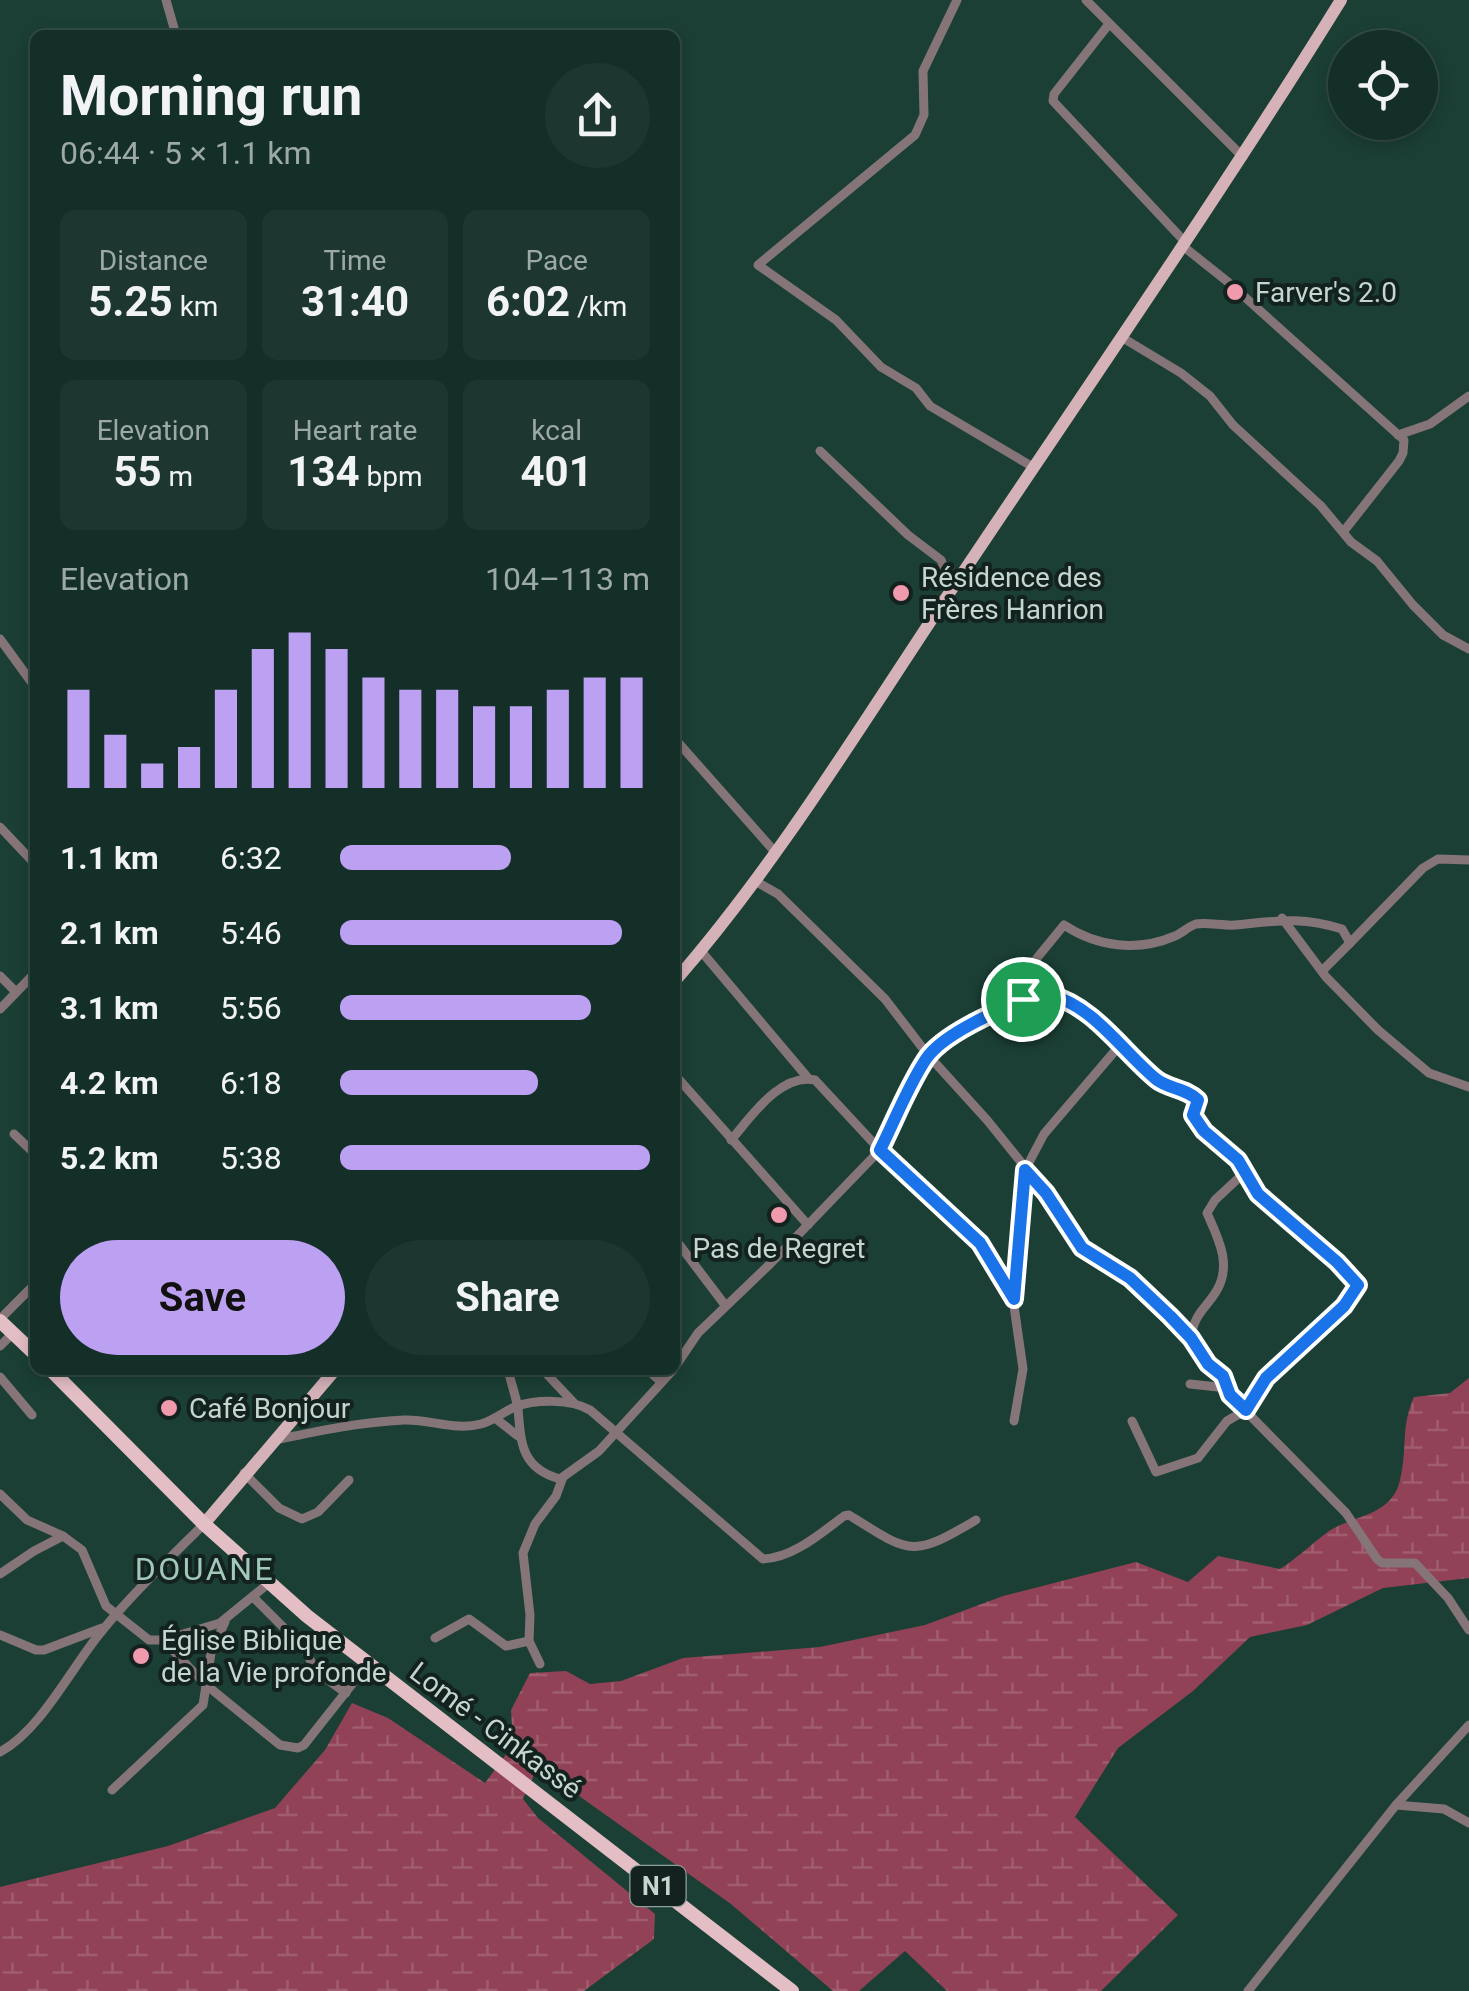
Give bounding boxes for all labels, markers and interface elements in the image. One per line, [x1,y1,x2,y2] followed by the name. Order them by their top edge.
[1328,30,1438,140] map controls
[1328,30,1438,140] button: locate
[545,63,650,168] button: share
[60,64,362,128] text: Morning run
[60,134,311,172] text: 06:44 · 5 × 1.1 km
[99,244,208,277] text: Distance
[324,244,386,277] text: Time
[526,244,588,277] text: Pace
[1255,276,1397,309] place label: Farver's 2.0
[88,277,173,326] text: 5.25
[301,277,409,326] text: 31:40
[486,277,570,326] text: 6:02
[1224,281,1246,303] marker: Farver's 2.0
[173,290,218,323] text: km
[570,290,627,323] text: /km
[97,414,210,447] text: Elevation
[293,414,417,447] text: Heart rate
[531,414,582,447] text: kcal
[113,447,162,496] text: 55
[287,447,360,496] text: 134
[521,447,593,496] text: 401
[162,460,193,493] text: m
[360,460,423,493] text: bpm
[60,560,190,598] text: Elevation
[485,560,650,598] text: 104–113 m
[921,561,1104,626] place label: Résidence des Frères Hanrion
[890,582,912,604] marker: Résidence des Frères Hanrion
[60,839,159,877] text: 1.1 km
[220,839,282,877] text: 6:32
[60,914,159,952] text: 2.1 km
[220,914,282,952] text: 5:46
[981,957,1066,1042] pin
[996,972,1051,1027] icon: arrive
[60,989,159,1027] text: 3.1 km
[220,989,282,1027] text: 5:56
[60,1064,159,1102] text: 4.2 km
[220,1064,282,1102] text: 6:18
[60,1139,159,1177] text: 5.2 km
[220,1139,282,1177] text: 5:38
[768,1204,790,1226] marker: Pas de Regret
[693,1232,865,1265] place label: Pas de Regret
[60,1240,345,1355] button: Save
[365,1240,650,1355] button: Share
[189,1392,351,1425] place label: Café Bonjour
[158,1397,180,1419] marker: Café Bonjour
[135,1550,275,1588] district label: DOUANE
[161,1624,387,1689] place label: Église Biblique de la Vie profonde
[130,1645,152,1667] marker: Église Biblique de la Vie profonde
[404,1655,588,1805] street label: Lomé - Cinkassé
[630,1866,686,1906] road number: N1

